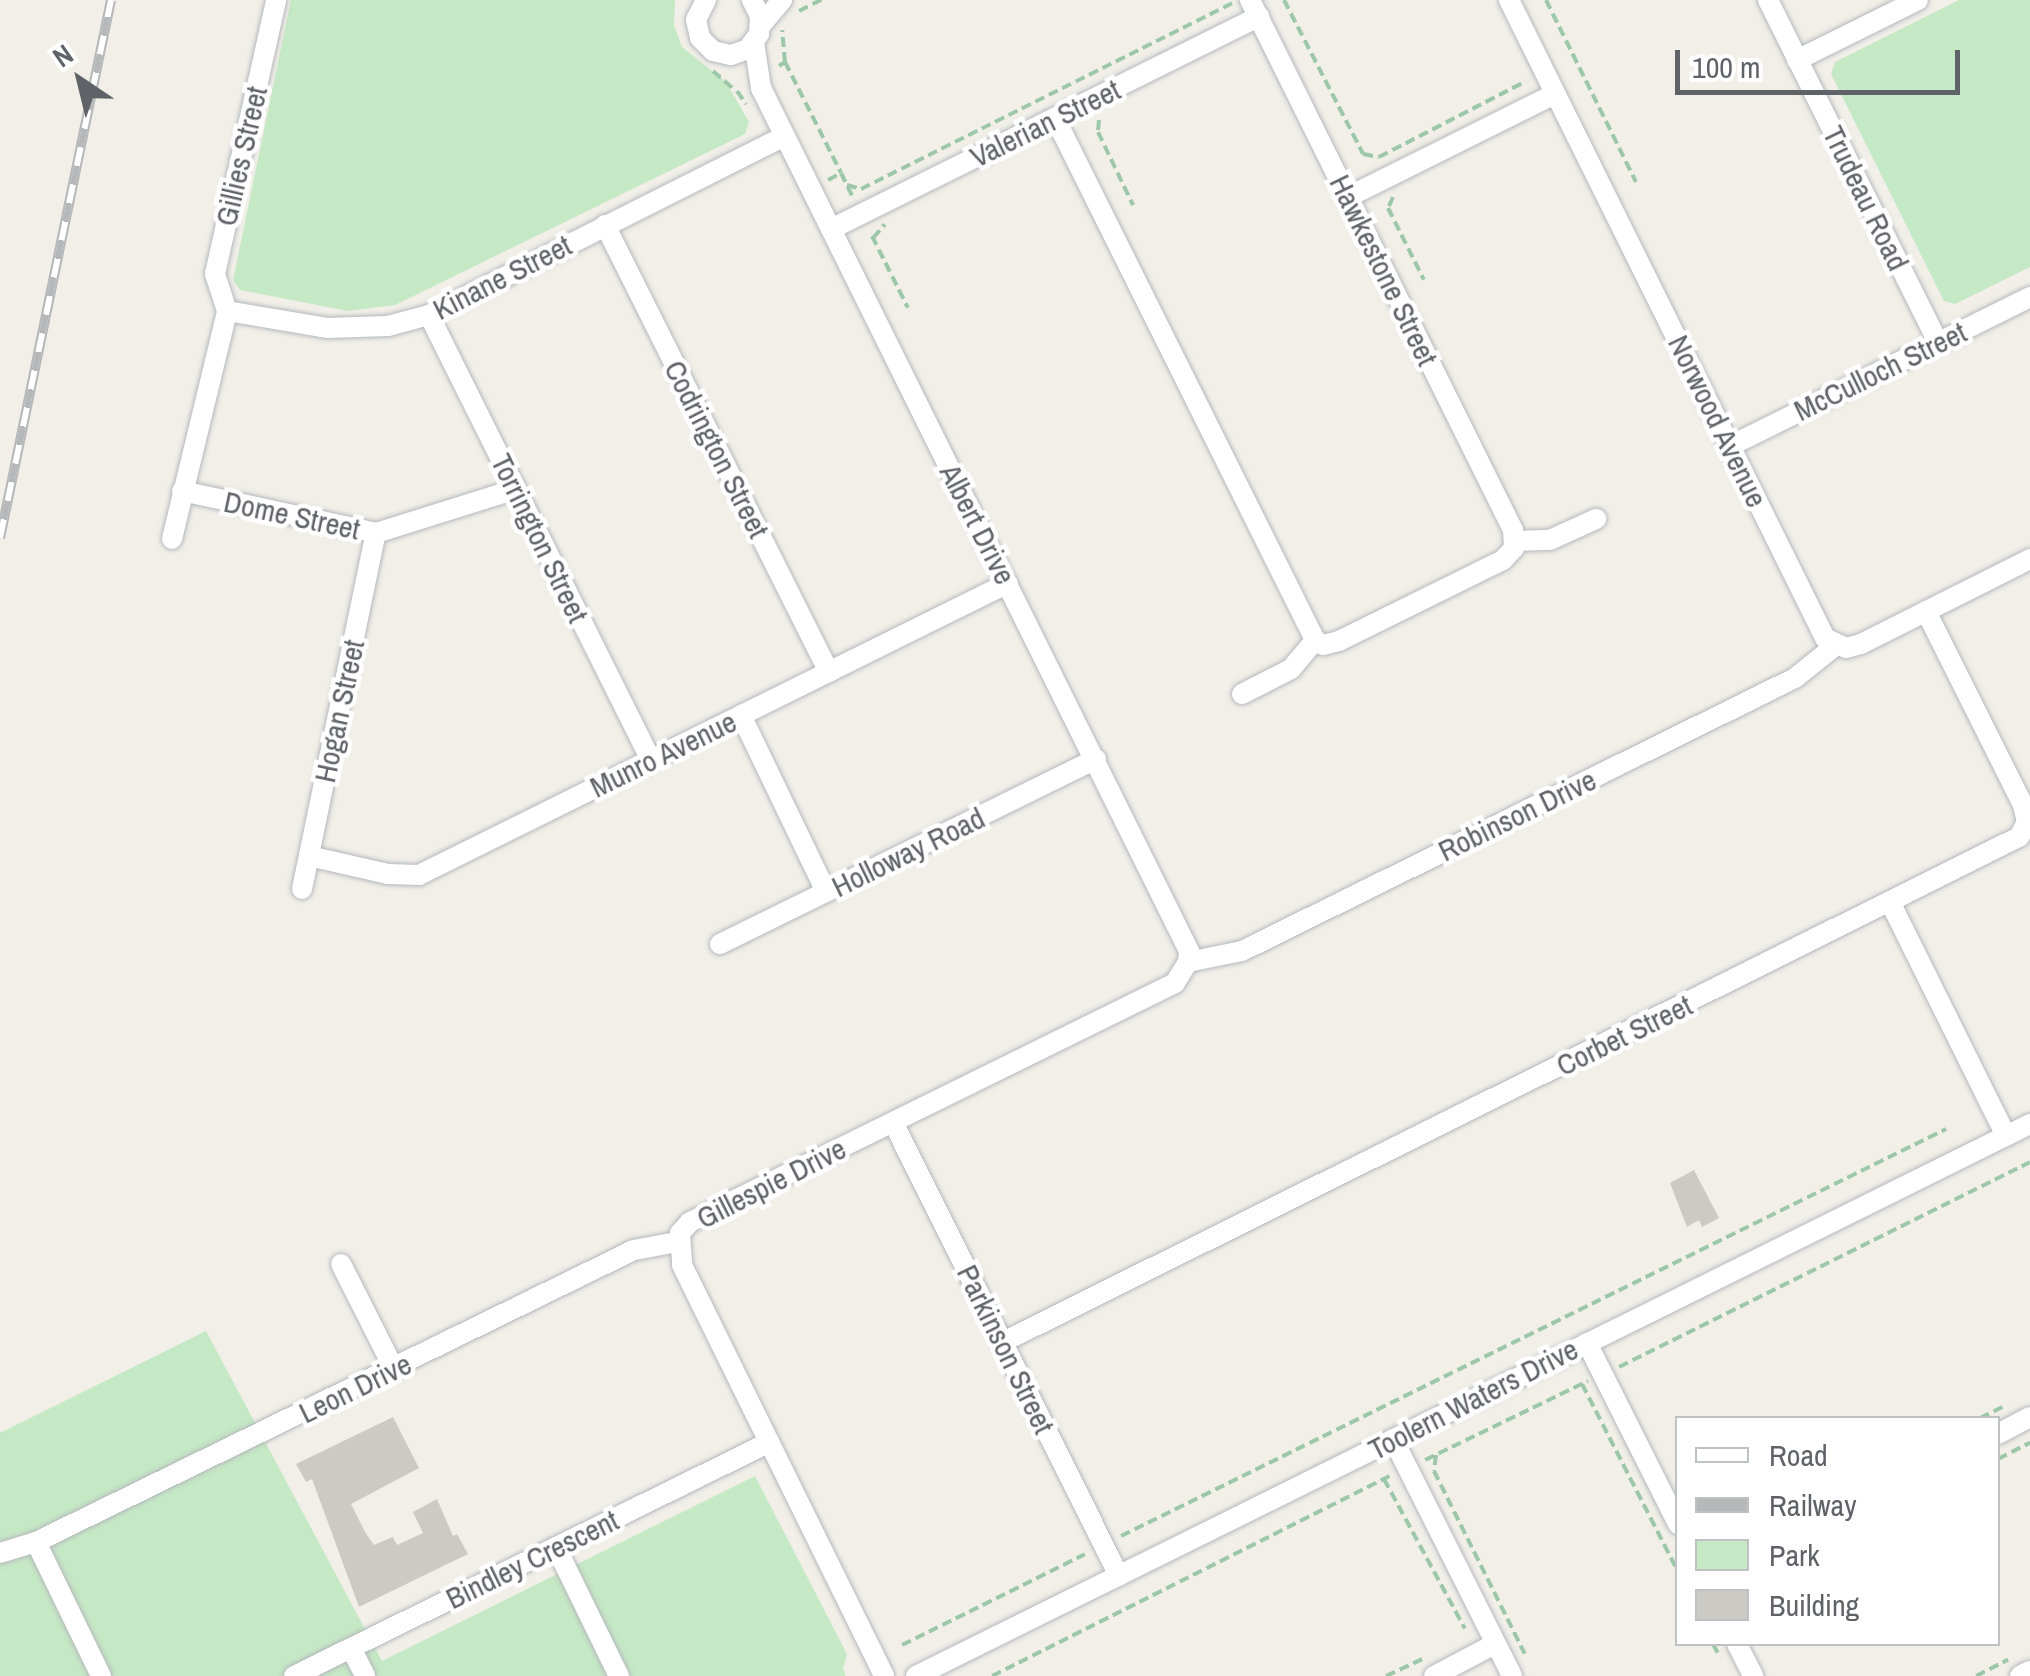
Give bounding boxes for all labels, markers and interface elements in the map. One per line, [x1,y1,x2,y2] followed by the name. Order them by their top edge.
[30,30,130,130] north arrow
[1680,30,1965,92] scale bar
[45,35,80,76] text: N
[1692,47,1760,87] text: 100 m
[964,71,1126,175] street label: Valerian Street
[207,83,275,229] street label: Gillies Street
[1816,120,1916,276] street label: Trudeau Road
[1322,169,1446,371] street label: Hawkestone Street
[427,227,577,327] street label: Kinane Street
[1788,314,1972,428] street label: McCulloch Street
[1661,328,1775,514] street label: Norwood Avenue
[657,354,777,544] street label: Codrington Street
[484,448,596,628] street label: Torrington Street
[932,458,1024,590] street label: Albert Drive
[221,483,363,547] street label: Dome Street
[306,636,372,786] street label: Hogan Street
[583,703,743,805] street label: Munro Avenue
[1432,761,1602,869] street label: Robinson Drive
[826,800,990,904] street label: Holloway Road
[1550,987,1698,1083] street label: Corbet Street
[690,1130,852,1236] street label: Gillespie Drive
[950,1259,1062,1439] street label: Parkinson Street
[1362,1331,1584,1467] street label: Toolern Waters Drive
[293,1345,417,1431] street label: Leon Drive
[1675,1416,2000,1646] legend
[1769,1435,1828,1475] text: Road
[1769,1485,1856,1525] text: Railway
[440,1502,624,1616] street label: Bindley Crescent
[1769,1535,1820,1575] text: Park
[1769,1585,1859,1625] text: Building

